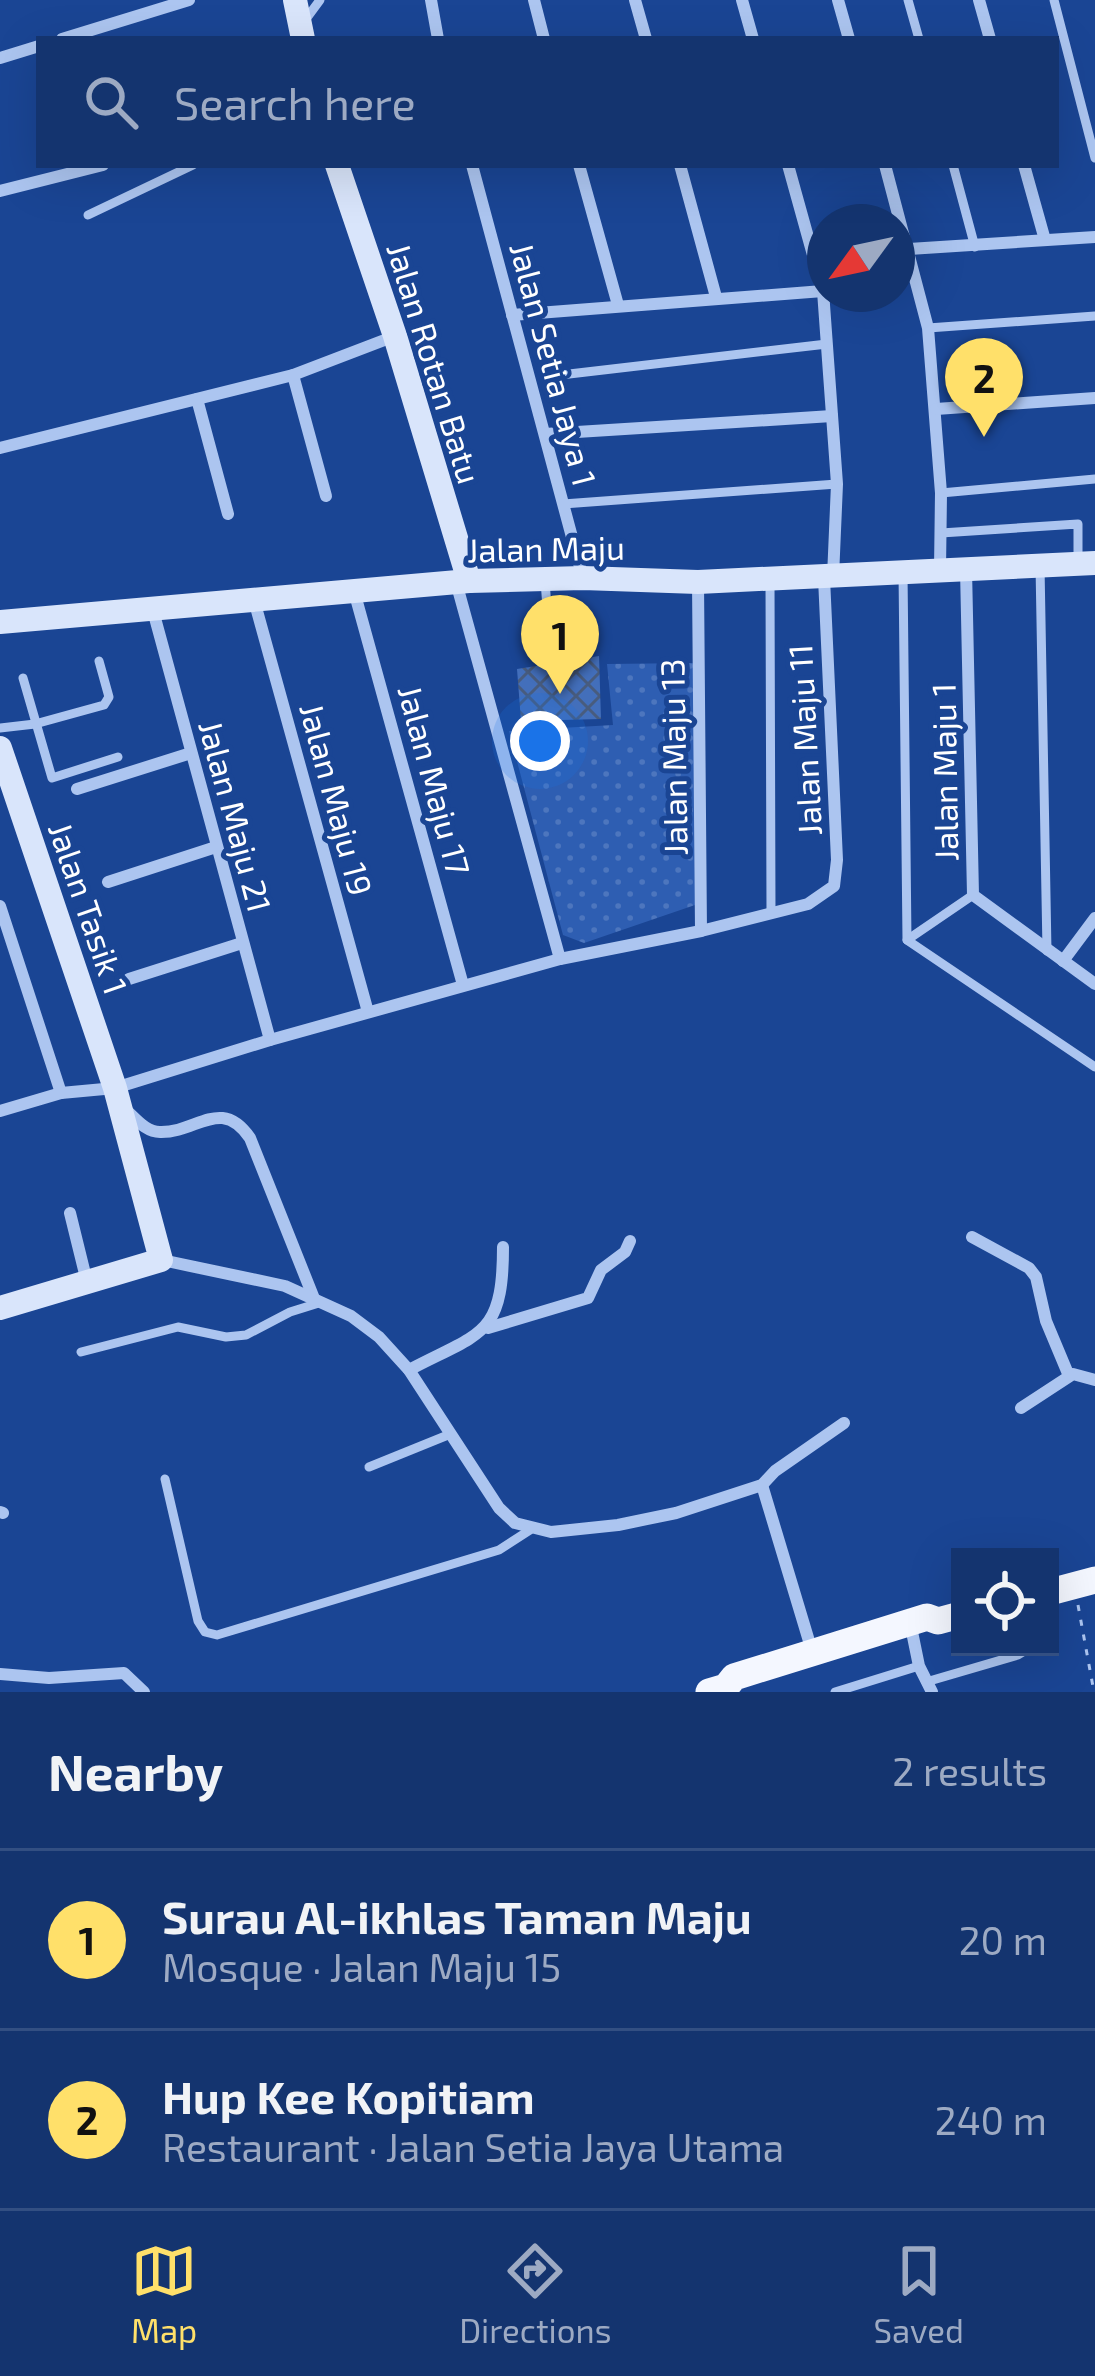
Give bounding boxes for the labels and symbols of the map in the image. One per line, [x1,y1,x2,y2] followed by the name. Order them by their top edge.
[807,204,915,312] north arrow
[379,238,491,488] street label: Jalan Rotan Batu
[502,238,606,490] street label: Jalan Setia Jaya 1
[945,338,1023,437] pin: 2
[467,527,625,569] street label: Jalan Maju
[521,595,599,694] pin: 1
[779,643,829,837] street label: Jalan Maju 11
[651,658,695,856] street label: Jalan Maju 13
[390,681,480,879] street label: Jalan Maju 17
[922,682,966,862] street label: Jalan Maju 1
[292,699,382,899] street label: Jalan Maju 19
[510,711,570,771] your location
[191,716,281,916] street label: Jalan Maju 21
[41,817,137,999] street label: Jalan Tasik 1

